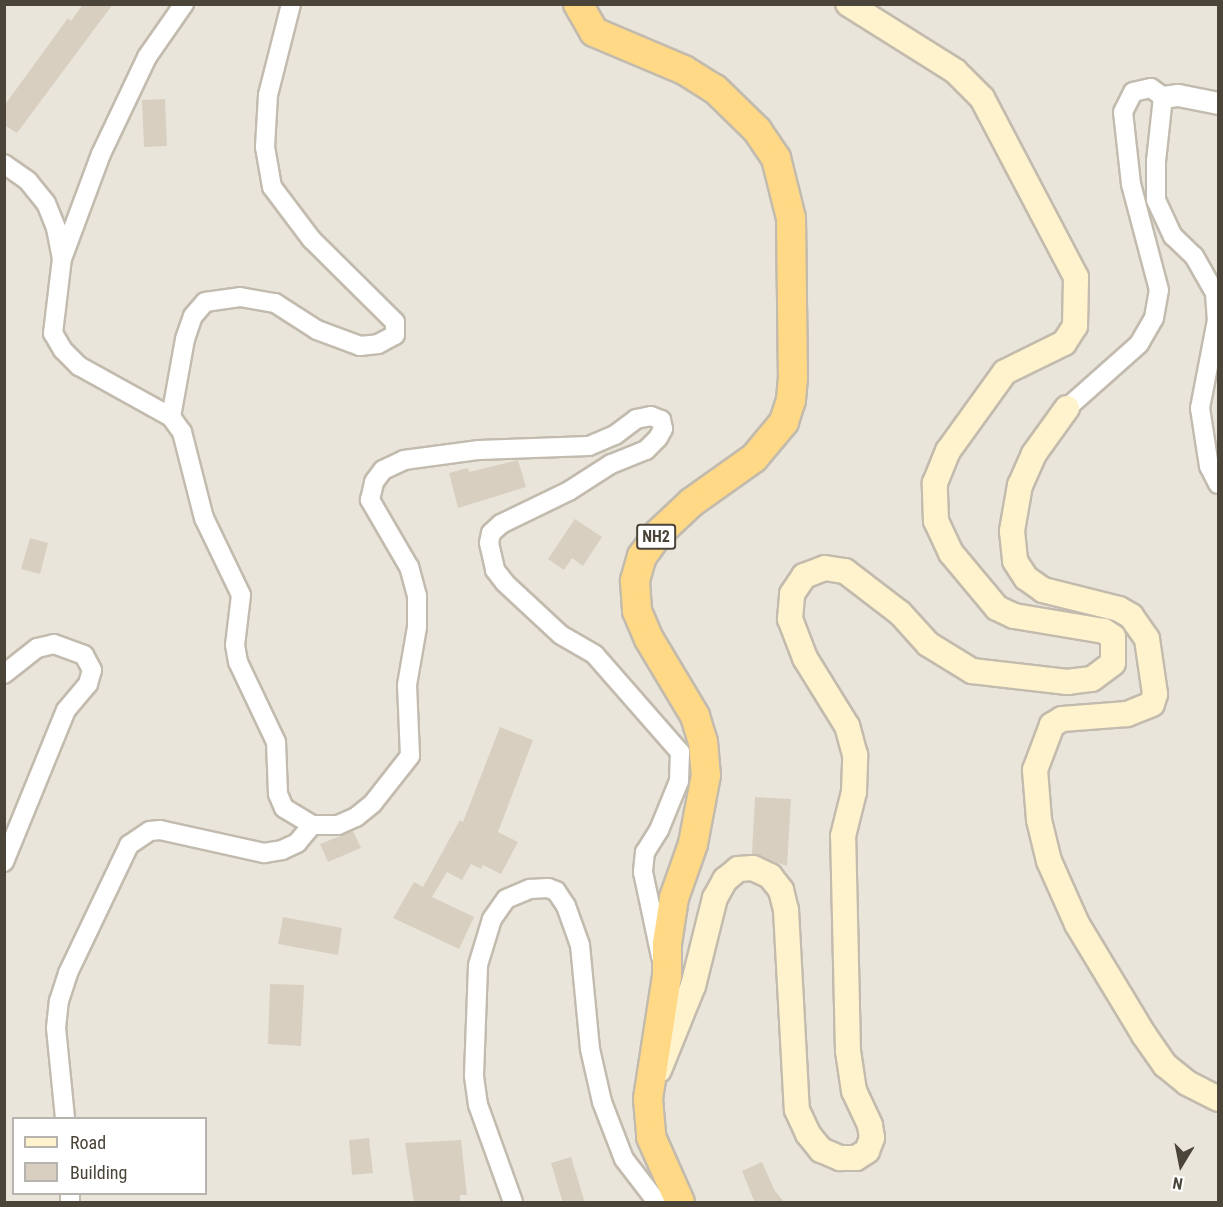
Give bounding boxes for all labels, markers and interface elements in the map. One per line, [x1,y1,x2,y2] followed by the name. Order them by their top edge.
[635,524,677,550] road number: NH2
[12,1117,207,1195] legend
[70,1132,106,1153] text: Road
[1151,1135,1211,1195] north arrow
[70,1162,127,1183] text: Building
[1171,1173,1184,1193] text: N

